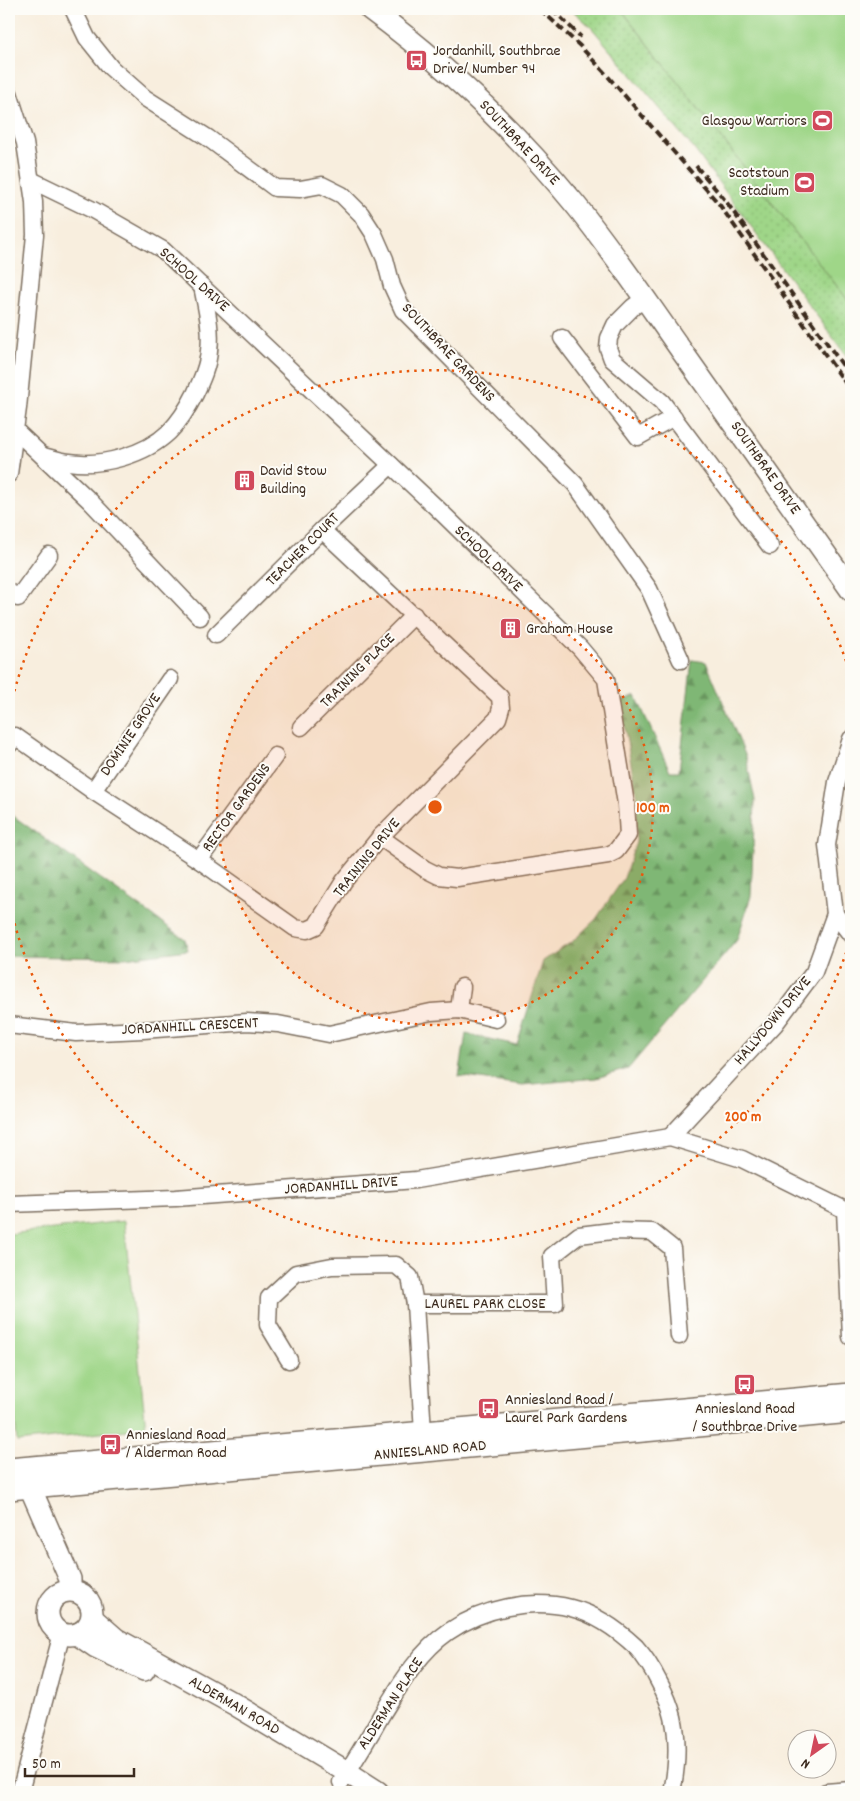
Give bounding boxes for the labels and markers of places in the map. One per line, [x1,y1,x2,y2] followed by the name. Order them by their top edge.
[433,40,561,81] place label: Jordanhill, Southbrae Drive/ Number 94
[405,48,429,72] bus stop icon: Jordanhill, Southbrae Drive/ Number 94
[811,109,835,133] sports icon: Glasgow Warriors
[701,110,807,133] place label: Glasgow Warriors
[728,162,789,203] place label: Scotstoun Stadium
[793,170,817,194] sports icon: Scotstoun Stadium
[260,460,327,501] place label: David Stow Building
[232,468,256,492] building icon: David Stow Building
[498,617,522,641] building icon: Graham House
[526,618,613,641] place label: Graham House
[426,798,444,816] centre of rings
[733,1373,757,1397] bus stop icon: Anniesland Road / Southbrae Drive
[505,1389,628,1430] place label: Anniesland Road / Laurel Park Gardens
[477,1397,501,1421] bus stop icon: Anniesland Road / Laurel Park Gardens
[693,1398,797,1439] place label: Anniesland Road / Southbrae Drive
[126,1424,227,1465] place label: Anniesland Road / Alderman Road
[98,1432,122,1456] bus stop icon: Anniesland Road / Alderman Road

